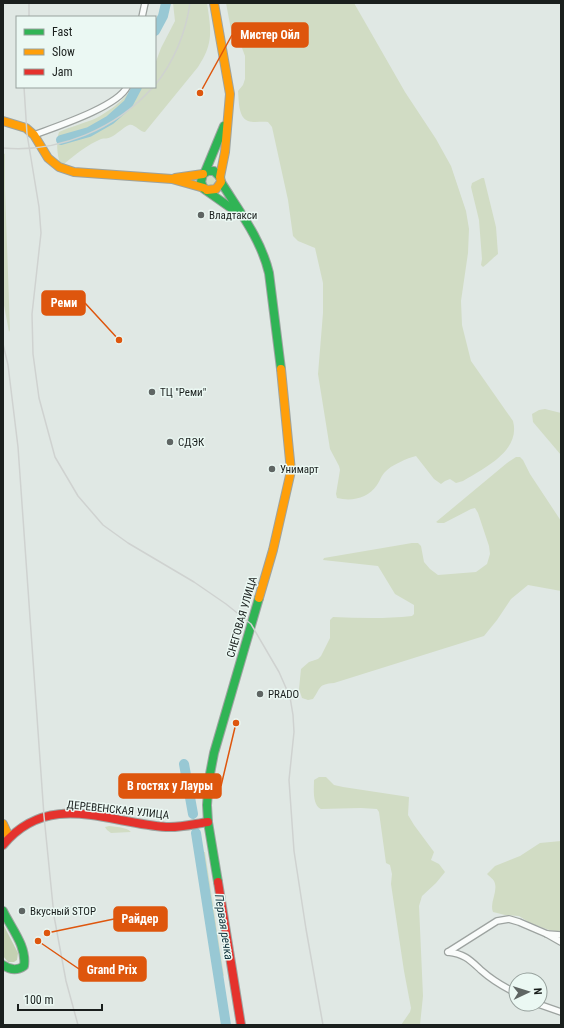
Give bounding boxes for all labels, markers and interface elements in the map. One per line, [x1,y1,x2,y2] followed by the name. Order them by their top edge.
[16,16,156,88] legend
[232,23,308,47] callout: Мистер Ойл
[52,25,73,39] text: Fast
[240,28,300,42] text: Мистер Ойл
[52,45,75,59] text: Slow
[52,65,73,79] text: Jam
[209,209,257,222] place label: Владтакси
[196,210,206,220] marker: Владтакси
[42,291,85,315] callout: Реми
[51,296,77,310] text: Реми
[160,386,206,399] place label: ТЦ "Реми"
[147,387,157,397] marker: ТЦ "Реми"
[178,436,205,449] place label: СДЭК
[165,437,175,447] marker: СДЭК
[280,463,319,476] place label: Унимарт
[267,464,277,474] marker: Унимарт
[224,574,260,659] street label: СНЕГОВАЯ УЛИЦА
[268,688,299,701] place label: PRADO
[255,689,265,699] marker: PRADO
[119,774,221,798] callout: В гостях у Лауры
[127,779,213,793] text: В гостях у Лауры
[66,798,170,822] street label: ДЕРЕВЕНСКАЯ УЛИЦА
[212,893,236,961] water label: Первая речка
[30,905,96,918] place label: Вкусный STOP
[17,906,27,916] marker: Вкусный STOP
[114,907,167,931] callout: Райдер
[122,912,158,926] text: Райдер
[79,957,146,981] callout: Grand Prix
[87,963,138,977] text: Grand Prix
[508,972,548,1012] north arrow
[18,986,102,1012] scale bar
[531,988,544,995] text: N
[24,993,54,1007] text: 100 m

